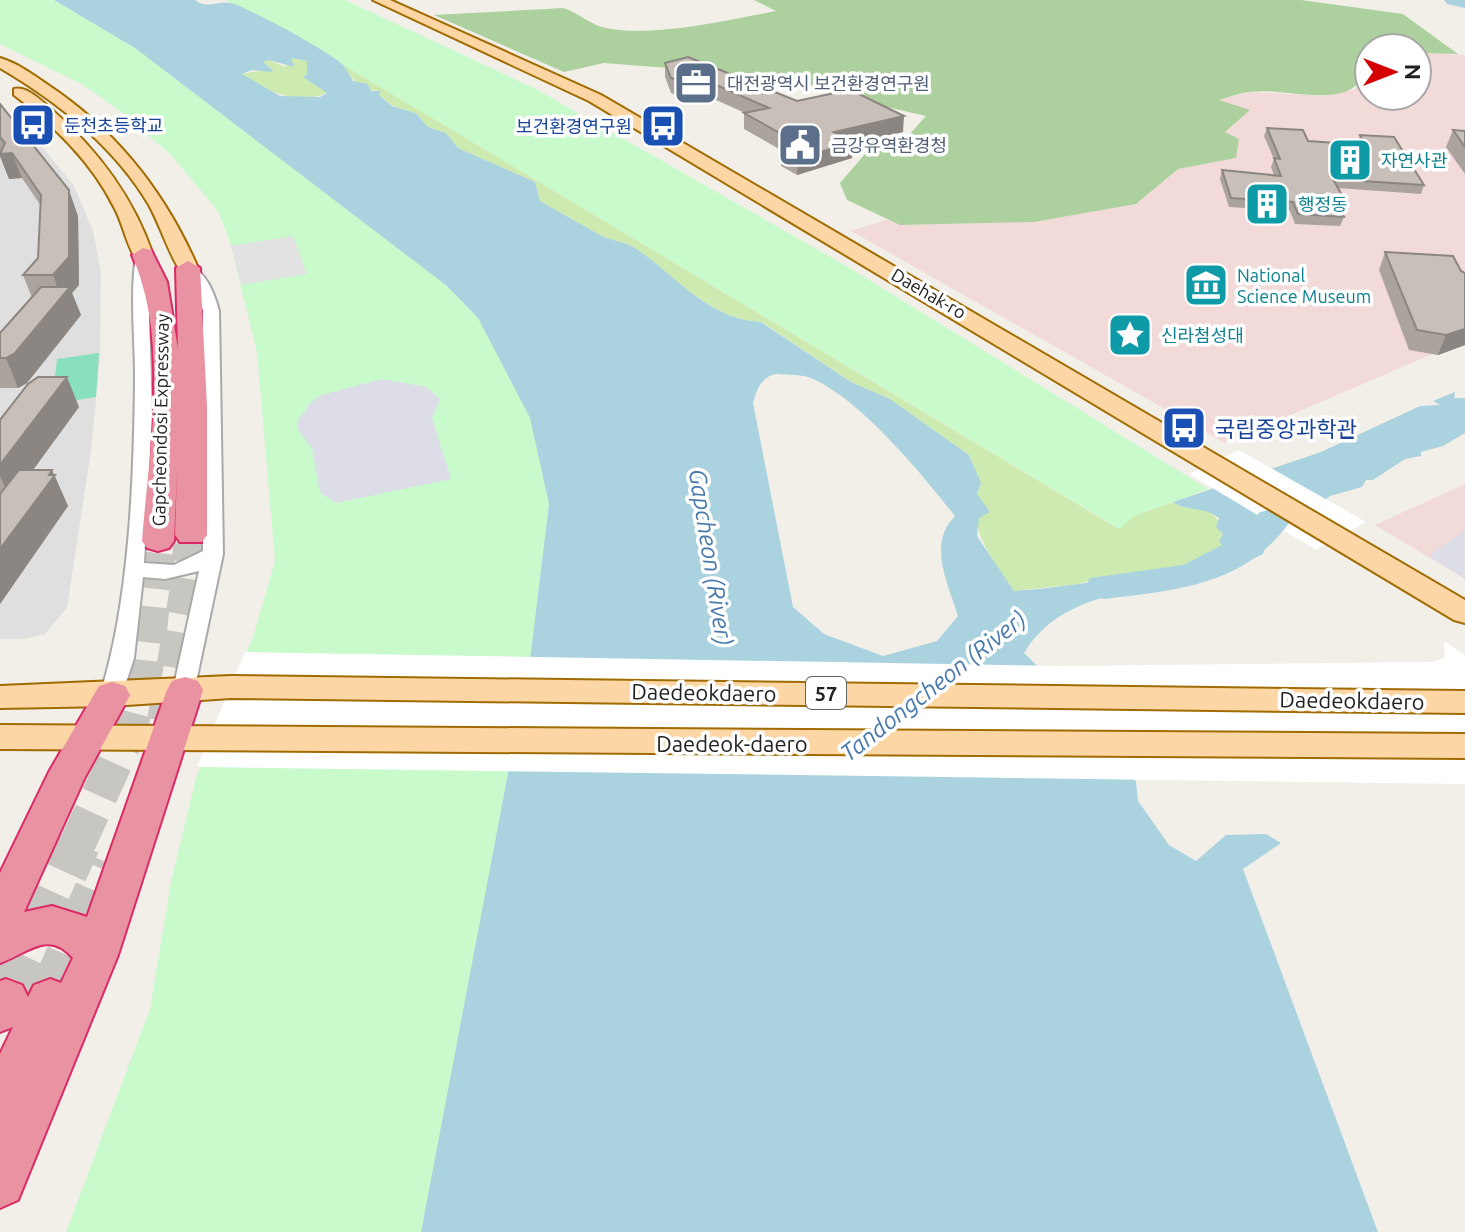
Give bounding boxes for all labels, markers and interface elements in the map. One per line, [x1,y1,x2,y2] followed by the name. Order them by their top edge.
[1353,32,1433,112] north arrow
[672,59,720,107] office icon: 대전광역시 보건환경연구원
[1401,64,1426,80] text: N
[727,73,930,93] place label: 대전광역시 보건환경연구원
[9,101,57,149] bus stop icon: 둔천초등학교
[639,102,687,150] bus stop icon: 보건환경연구원
[64,115,163,135] place label: 둔천초등학교
[516,116,632,136] place label: 보건환경연구원
[776,121,824,169] public building icon: 금강유역환경청
[831,135,947,155] place label: 금강유역환경청
[1326,136,1374,184] building icon: 자연사관
[1381,150,1448,170] place label: 자연사관
[1243,180,1291,228] building icon: 행정동
[1298,194,1348,214] place label: 행정동
[1182,261,1230,309] museum icon: National Science Museum
[888,264,970,322] street label: Daehak-ro
[1237,265,1371,306] place label: National Science Museum
[1106,311,1154,359] place icon: 신라첨성대
[148,313,172,526] street label: Gapcheondosi Expressway
[1161,325,1244,345] place label: 신라첨성대
[1160,404,1208,452] bus stop icon: 국립중앙과학관
[1215,416,1357,441] place label: 국립중앙과학관
[684,467,738,647] water label: Gapcheon (River)
[835,605,1031,767] water label: Tandongcheon (River)
[806,677,846,709] road number: 57
[631,678,777,706] street label: Daedeokdaero
[1279,686,1425,714] street label: Daedeokdaero
[656,731,808,756] street label: Daedeok-daero

